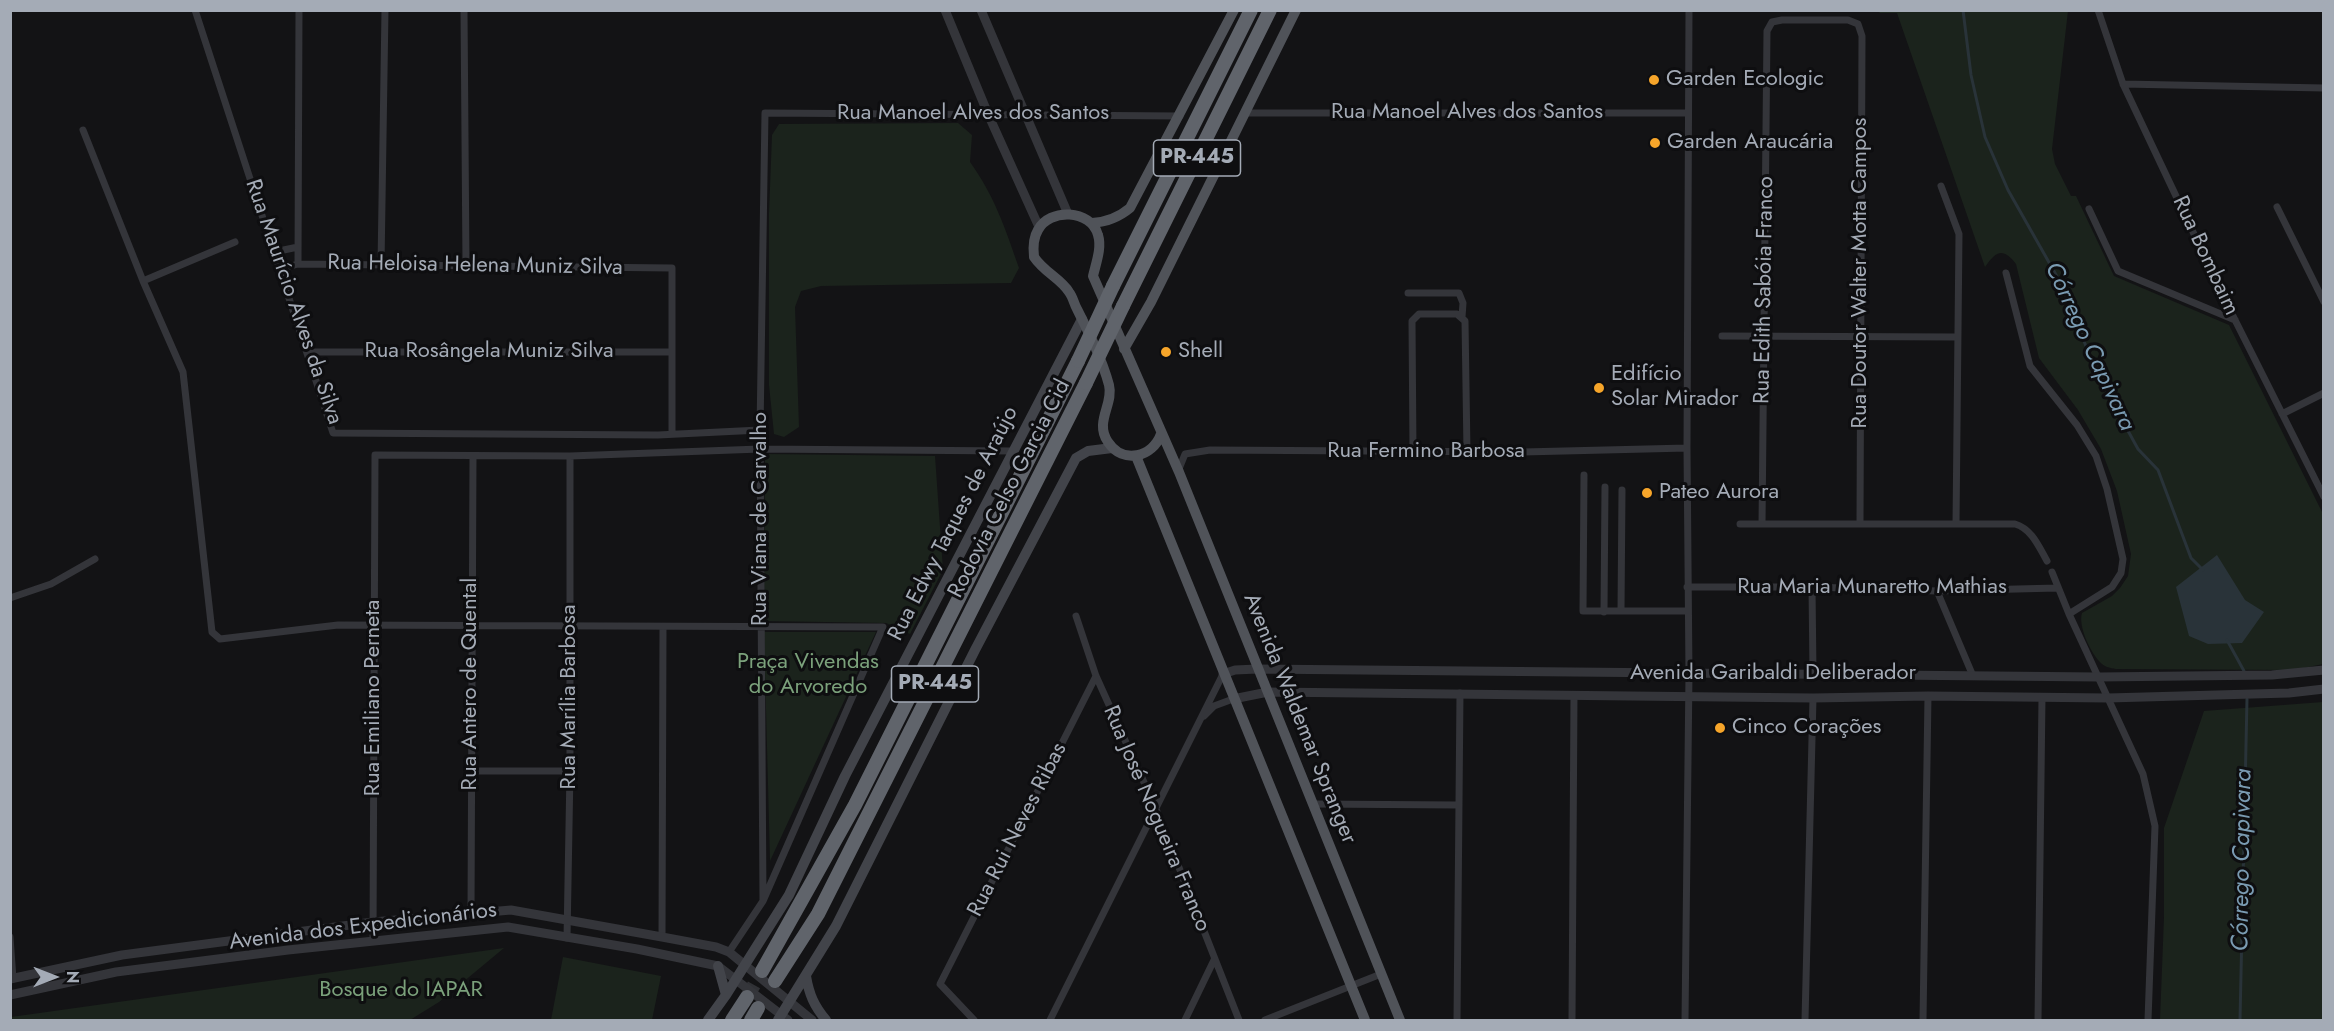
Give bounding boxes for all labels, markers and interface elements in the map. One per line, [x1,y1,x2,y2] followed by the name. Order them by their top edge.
[1666,67,1824,93] place label: Garden Ecologic
[1647,73,1661,87] marker: Garden Ecologic
[1331,100,1603,126] street label: Rua Manoel Alves dos Santos
[837,101,1109,127] street label: Rua Manoel Alves dos Santos
[1848,118,1874,428] street label: Rua Doutor Walter Motta Campos
[1667,130,1833,156] place label: Garden Araucária
[1648,136,1662,150] marker: Garden Araucária
[1154,140,1240,176] road number: PR-445
[239,176,347,428] street label: Rua Maurício Alves da Silva
[1750,176,1780,404] street label: Rua Edith Sabóia Franco
[2166,192,2244,320] street label: Rua Bombaim
[327,250,623,282] street label: Rua Heloisa Helena Muniz Silva
[2037,258,2141,436] water label: Córrego Capivara
[364,339,614,365] street label: Rua Rosângela Muniz Silva
[1178,339,1223,365] place label: Shell
[1159,345,1173,359] marker: Shell
[1611,362,1739,414] place label: Edifício Solar Mirador
[943,375,1077,603] street label: Rodovia Celso Garcia Cid
[1592,381,1606,395] marker: Edifício Solar Mirador
[883,403,1025,645] street label: Rua Edwy Taques de Araújo
[748,412,774,626] street label: Rua Viana de Carvalho
[1327,439,1525,465] street label: Rua Fermino Barbosa
[1659,480,1779,506] place label: Pateo Aurora
[1640,486,1654,500] marker: Pateo Aurora
[1737,575,2007,601] street label: Rua Maria Munaretto Mathias
[458,578,484,790] street label: Rua Antero de Quental
[1237,590,1361,848] street label: Avenida Waldemar Spranger
[361,600,387,796] street label: Rua Emiliano Perneta
[557,604,583,790] street label: Rua Marília Barbosa
[737,650,879,702] park label: Praça Vivendas do Arvoredo
[1630,661,1916,687] street label: Avenida Garibaldi Deliberador
[892,666,978,702] road number: PR-445
[1096,702,1216,936] street label: Rua José Nogueira Franco
[1732,715,1881,741] place label: Cinco Corações
[1713,721,1727,735] marker: Cinco Corações
[963,739,1073,921] street label: Rua Rui Neves Ribas
[2227,768,2259,952] water label: Córrego Capivara
[228,897,498,957] street label: Avenida dos Expedicionários
[24,947,84,1007] north arrow
[61,971,84,983] text: N
[319,978,483,1004] park label: Bosque do IAPAR

